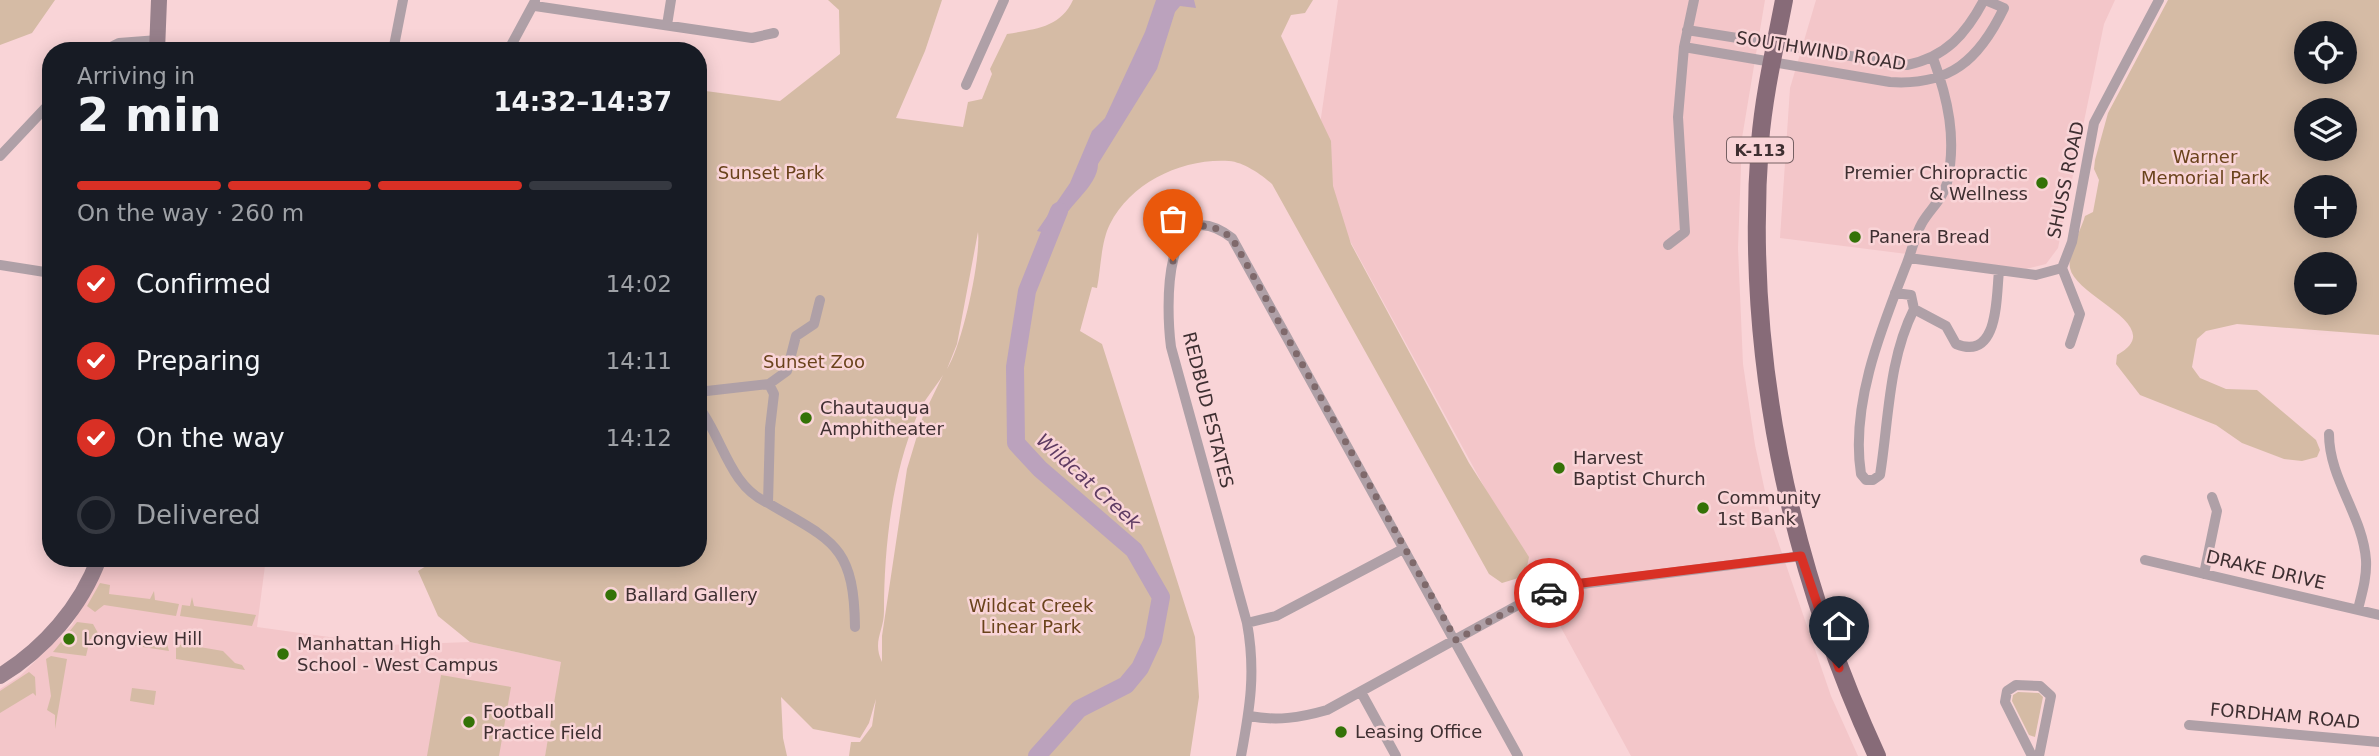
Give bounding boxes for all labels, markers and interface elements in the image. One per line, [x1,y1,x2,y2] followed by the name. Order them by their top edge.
[2294,21,2357,315] map controls
[2294,21,2357,84] button: locate
[1735,27,1908,74] street label: SOUTHWIND ROAD
[77,63,195,89] text: Arriving in
[493,87,672,117] text: 14:32–14:37
[77,88,221,142] text: 2 min
[2294,98,2357,161] button: layers
[2043,119,2088,240] street label: SHUSS ROAD
[1727,138,1793,162] road number: K-113
[2141,146,2270,188] park label: Warner Memorial Park
[718,162,825,183] park label: Sunset Park
[1844,162,2028,204] place label: Premier Chiropractic & Wellness
[2034,175,2050,191] marker: Premier Chiropractic & Wellness
[2294,175,2357,238] button: +
[1143,189,1203,261] pin
[77,200,304,226] text: On the way · 260 m
[1154,200,1192,238] icon: bag
[1869,226,1990,247] place label: Panera Bread
[1847,229,1863,245] marker: Panera Bread
[2294,252,2357,315] button: −
[77,265,115,303] icon: check
[136,269,271,299] text: Confirmed
[606,271,672,297] text: 14:02
[1179,330,1238,490] street label: REDBUD ESTATES
[77,342,115,380] icon: check
[136,346,261,376] text: Preparing
[606,348,672,374] text: 14:11
[763,351,865,372] park label: Sunset Zoo
[820,397,944,439] place label: Chautauqua Amphitheater
[798,410,814,426] marker: Chautauqua Amphitheater
[77,419,115,457] icon: check
[136,423,285,453] text: On the way
[606,425,672,451] text: 14:12
[1032,429,1146,534] water label: Wildcat Creek
[1573,447,1706,489] place label: Harvest Baptist Church
[1551,460,1567,476] marker: Harvest Baptist Church
[1717,487,1822,529] place label: Community 1st Bank
[136,500,260,530] text: Delivered
[1695,500,1711,516] marker: Community 1st Bank
[2204,546,2328,593] street label: DRAKE DRIVE
[1514,558,1584,628] courier
[1530,574,1568,612] icon: car
[625,584,758,605] place label: Ballard Gallery
[603,587,619,603] marker: Ballard Gallery
[969,595,1094,637] park label: Wildcat Creek Linear Park
[1809,596,1869,668] pin
[1820,607,1858,645] icon: home
[83,628,202,649] place label: Longview Hill
[61,631,77,647] marker: Longview Hill
[297,633,498,675] place label: Manhattan High School - West Campus
[275,646,291,662] marker: Manhattan High School - West Campus
[2209,698,2361,733] street label: FORDHAM ROAD
[483,701,602,743] place label: Football Practice Field
[461,714,477,730] marker: Football Practice Field
[1355,721,1482,742] place label: Leasing Office
[1333,724,1349,740] marker: Leasing Office

